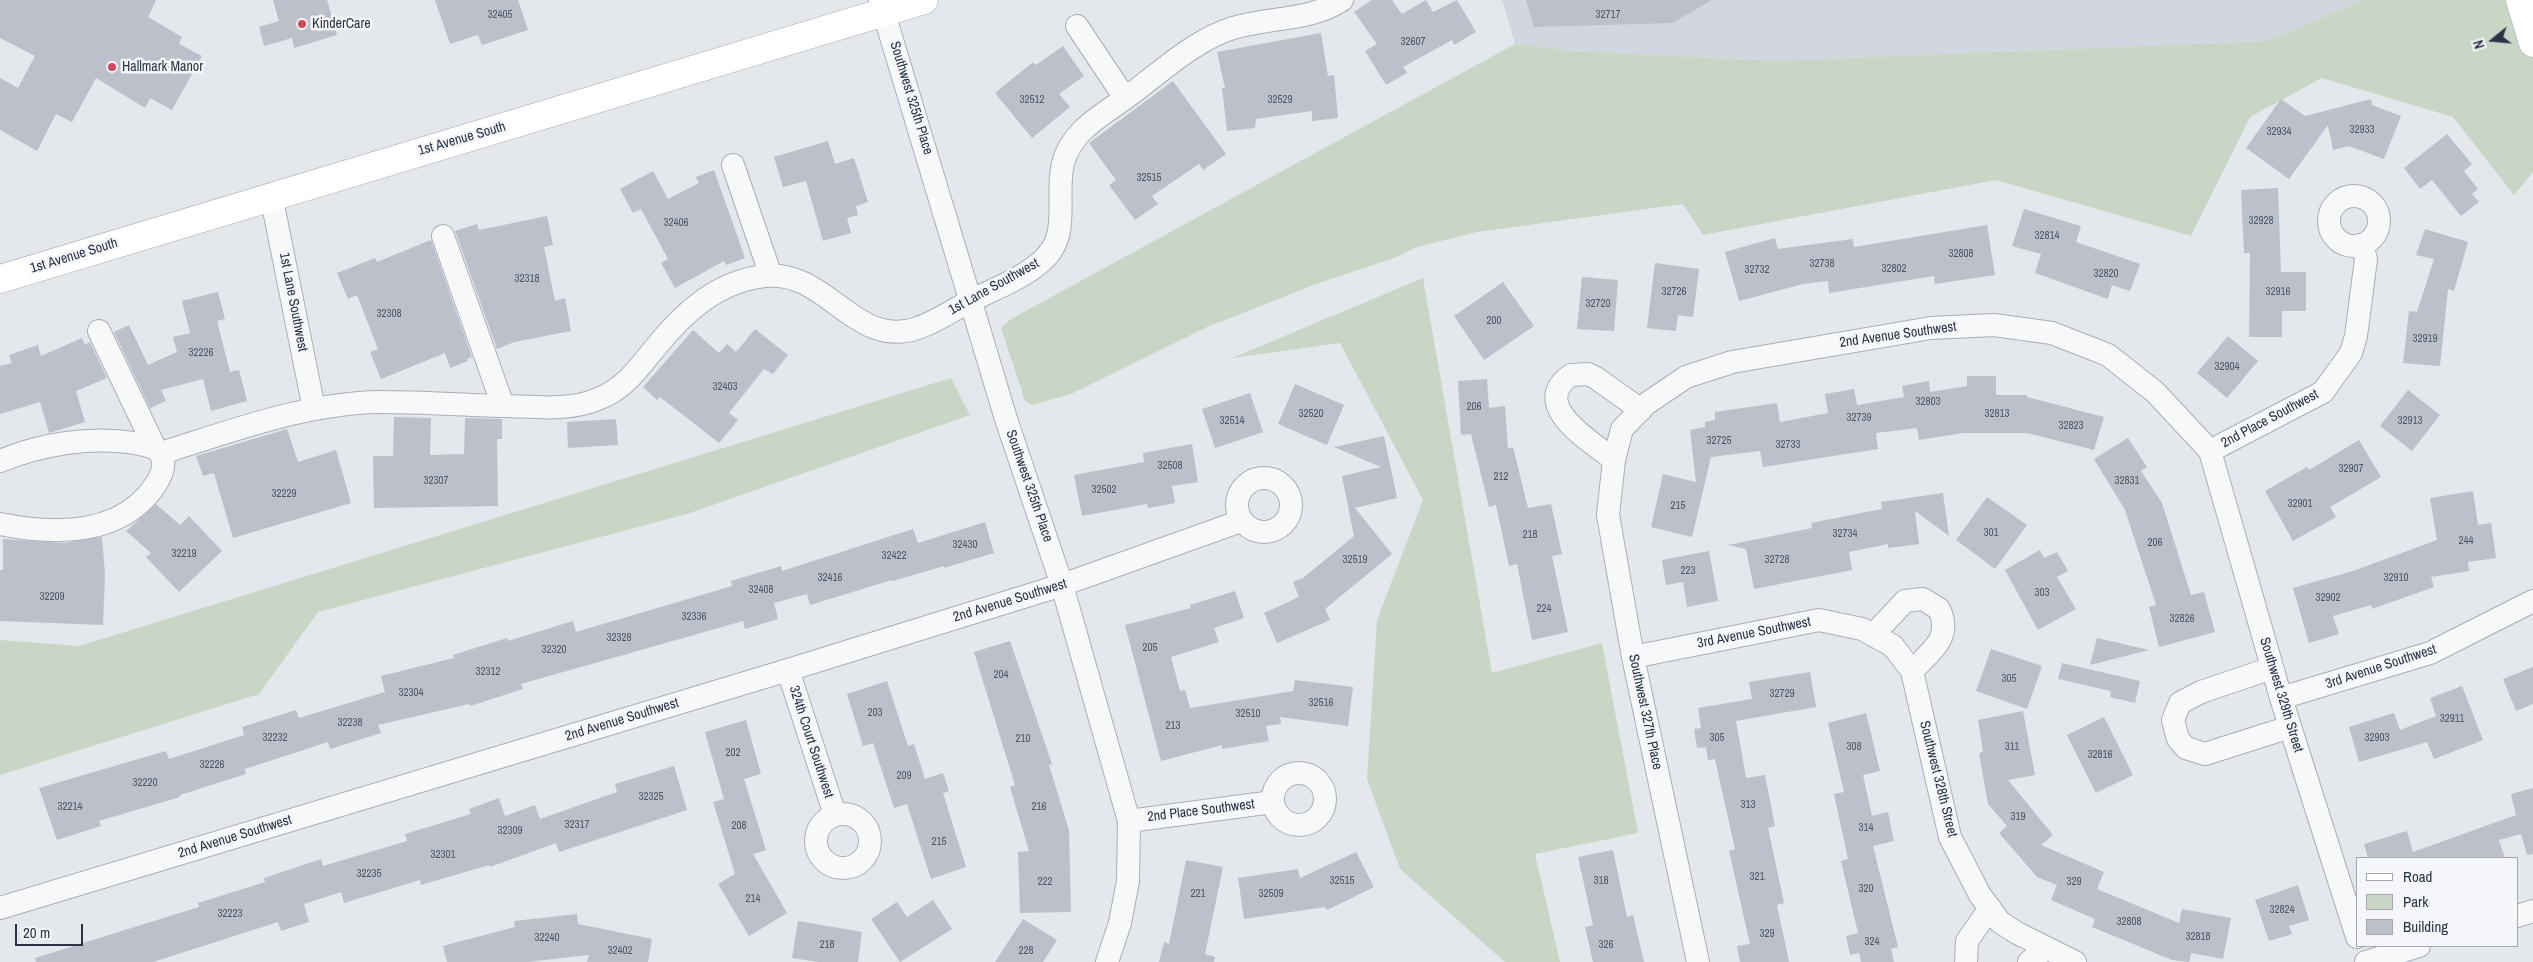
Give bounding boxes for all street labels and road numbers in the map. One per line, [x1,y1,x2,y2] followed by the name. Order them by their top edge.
[886,39,936,157] street label: Southwest 325th Place
[416,118,508,160] street label: 1st Avenue South
[28,235,120,277] street label: 1st Avenue South
[275,251,311,353] street label: 1st Lane Southwest
[946,255,1042,319] street label: 1st Lane Southwest
[1838,318,1958,352] street label: 2nd Avenue Southwest
[2218,386,2322,452] street label: 2nd Place Southwest
[1002,428,1056,544] street label: Southwest 325th Place
[951,576,1069,626] street label: 2nd Avenue Southwest
[1696,614,1812,652] street label: 3rd Avenue Southwest
[2256,635,2306,755] street label: Southwest 329th Street
[2324,641,2438,693] street label: 3rd Avenue Southwest
[1625,653,1665,771] street label: Southwest 327th Place
[785,684,837,800] street label: 324th Court Southwest
[563,695,681,745] street label: 2nd Avenue Southwest
[1915,719,1961,839] street label: Southwest 328th Street
[1146,796,1256,826] street label: 2nd Place Southwest
[176,812,294,862] street label: 2nd Avenue Southwest

